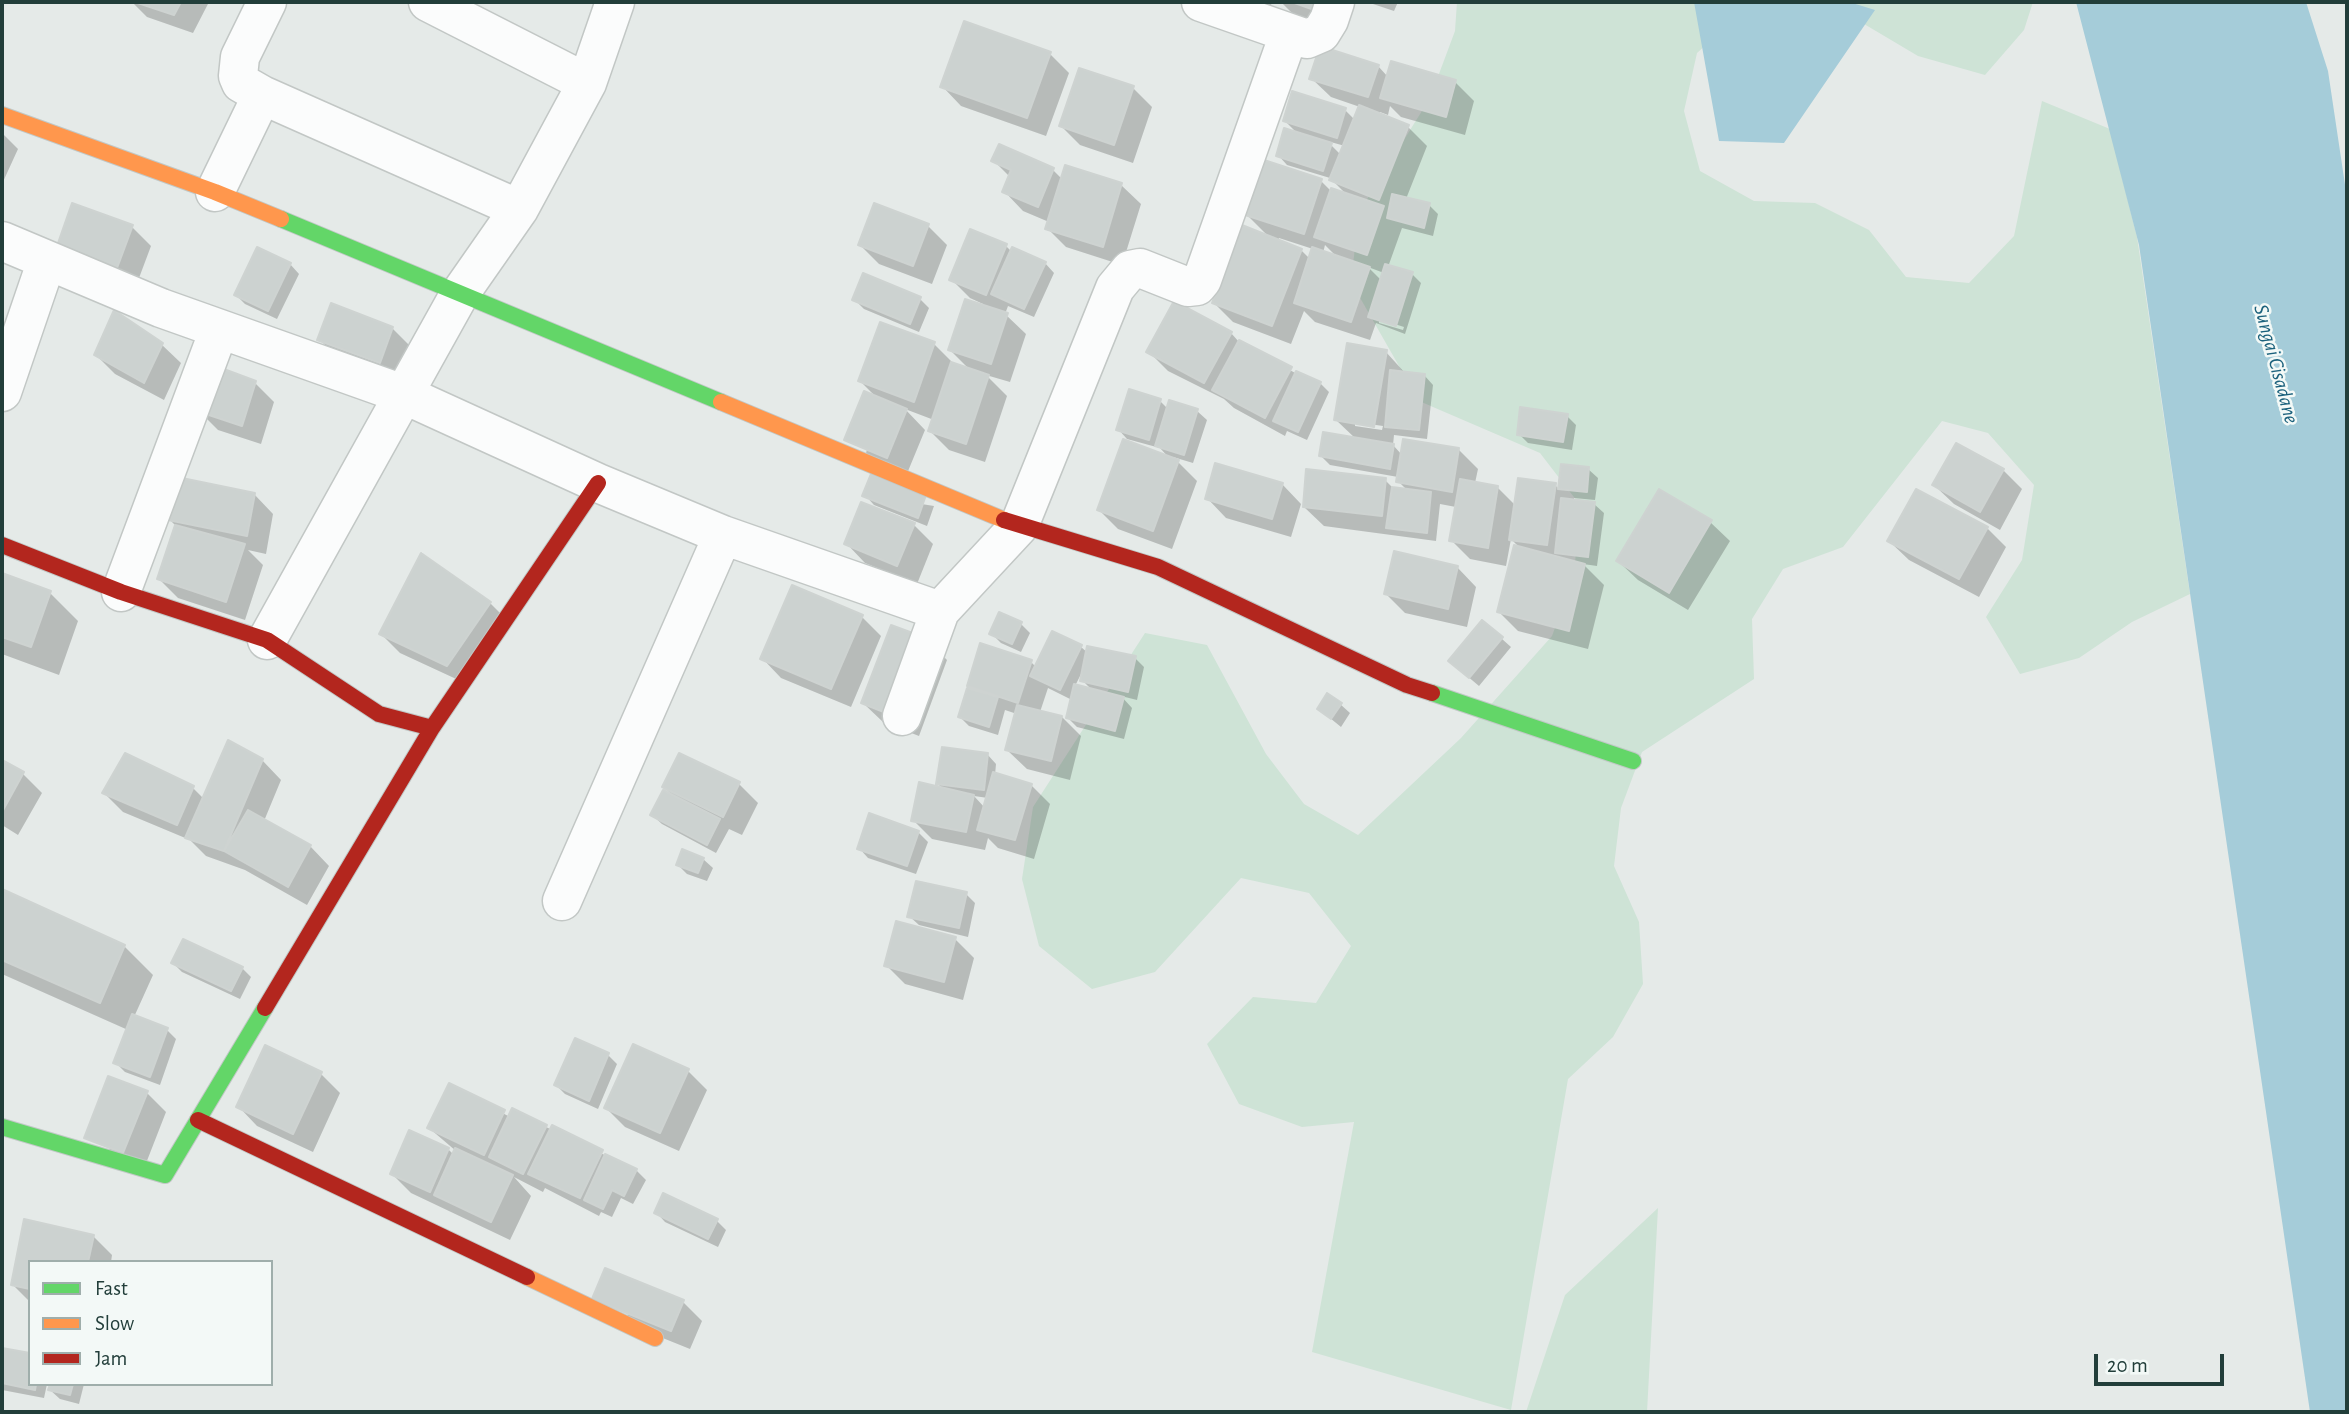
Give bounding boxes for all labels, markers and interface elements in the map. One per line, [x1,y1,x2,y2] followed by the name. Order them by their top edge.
[2248,302,2304,426] water label: Sungai Cisadane
[28,1260,273,1386] legend
[95,1278,128,1299] text: Fast
[95,1313,134,1334] text: Slow
[2097,1340,2226,1384] scale bar
[95,1348,127,1369] text: Jam
[2107,1355,2148,1376] text: 20 m

